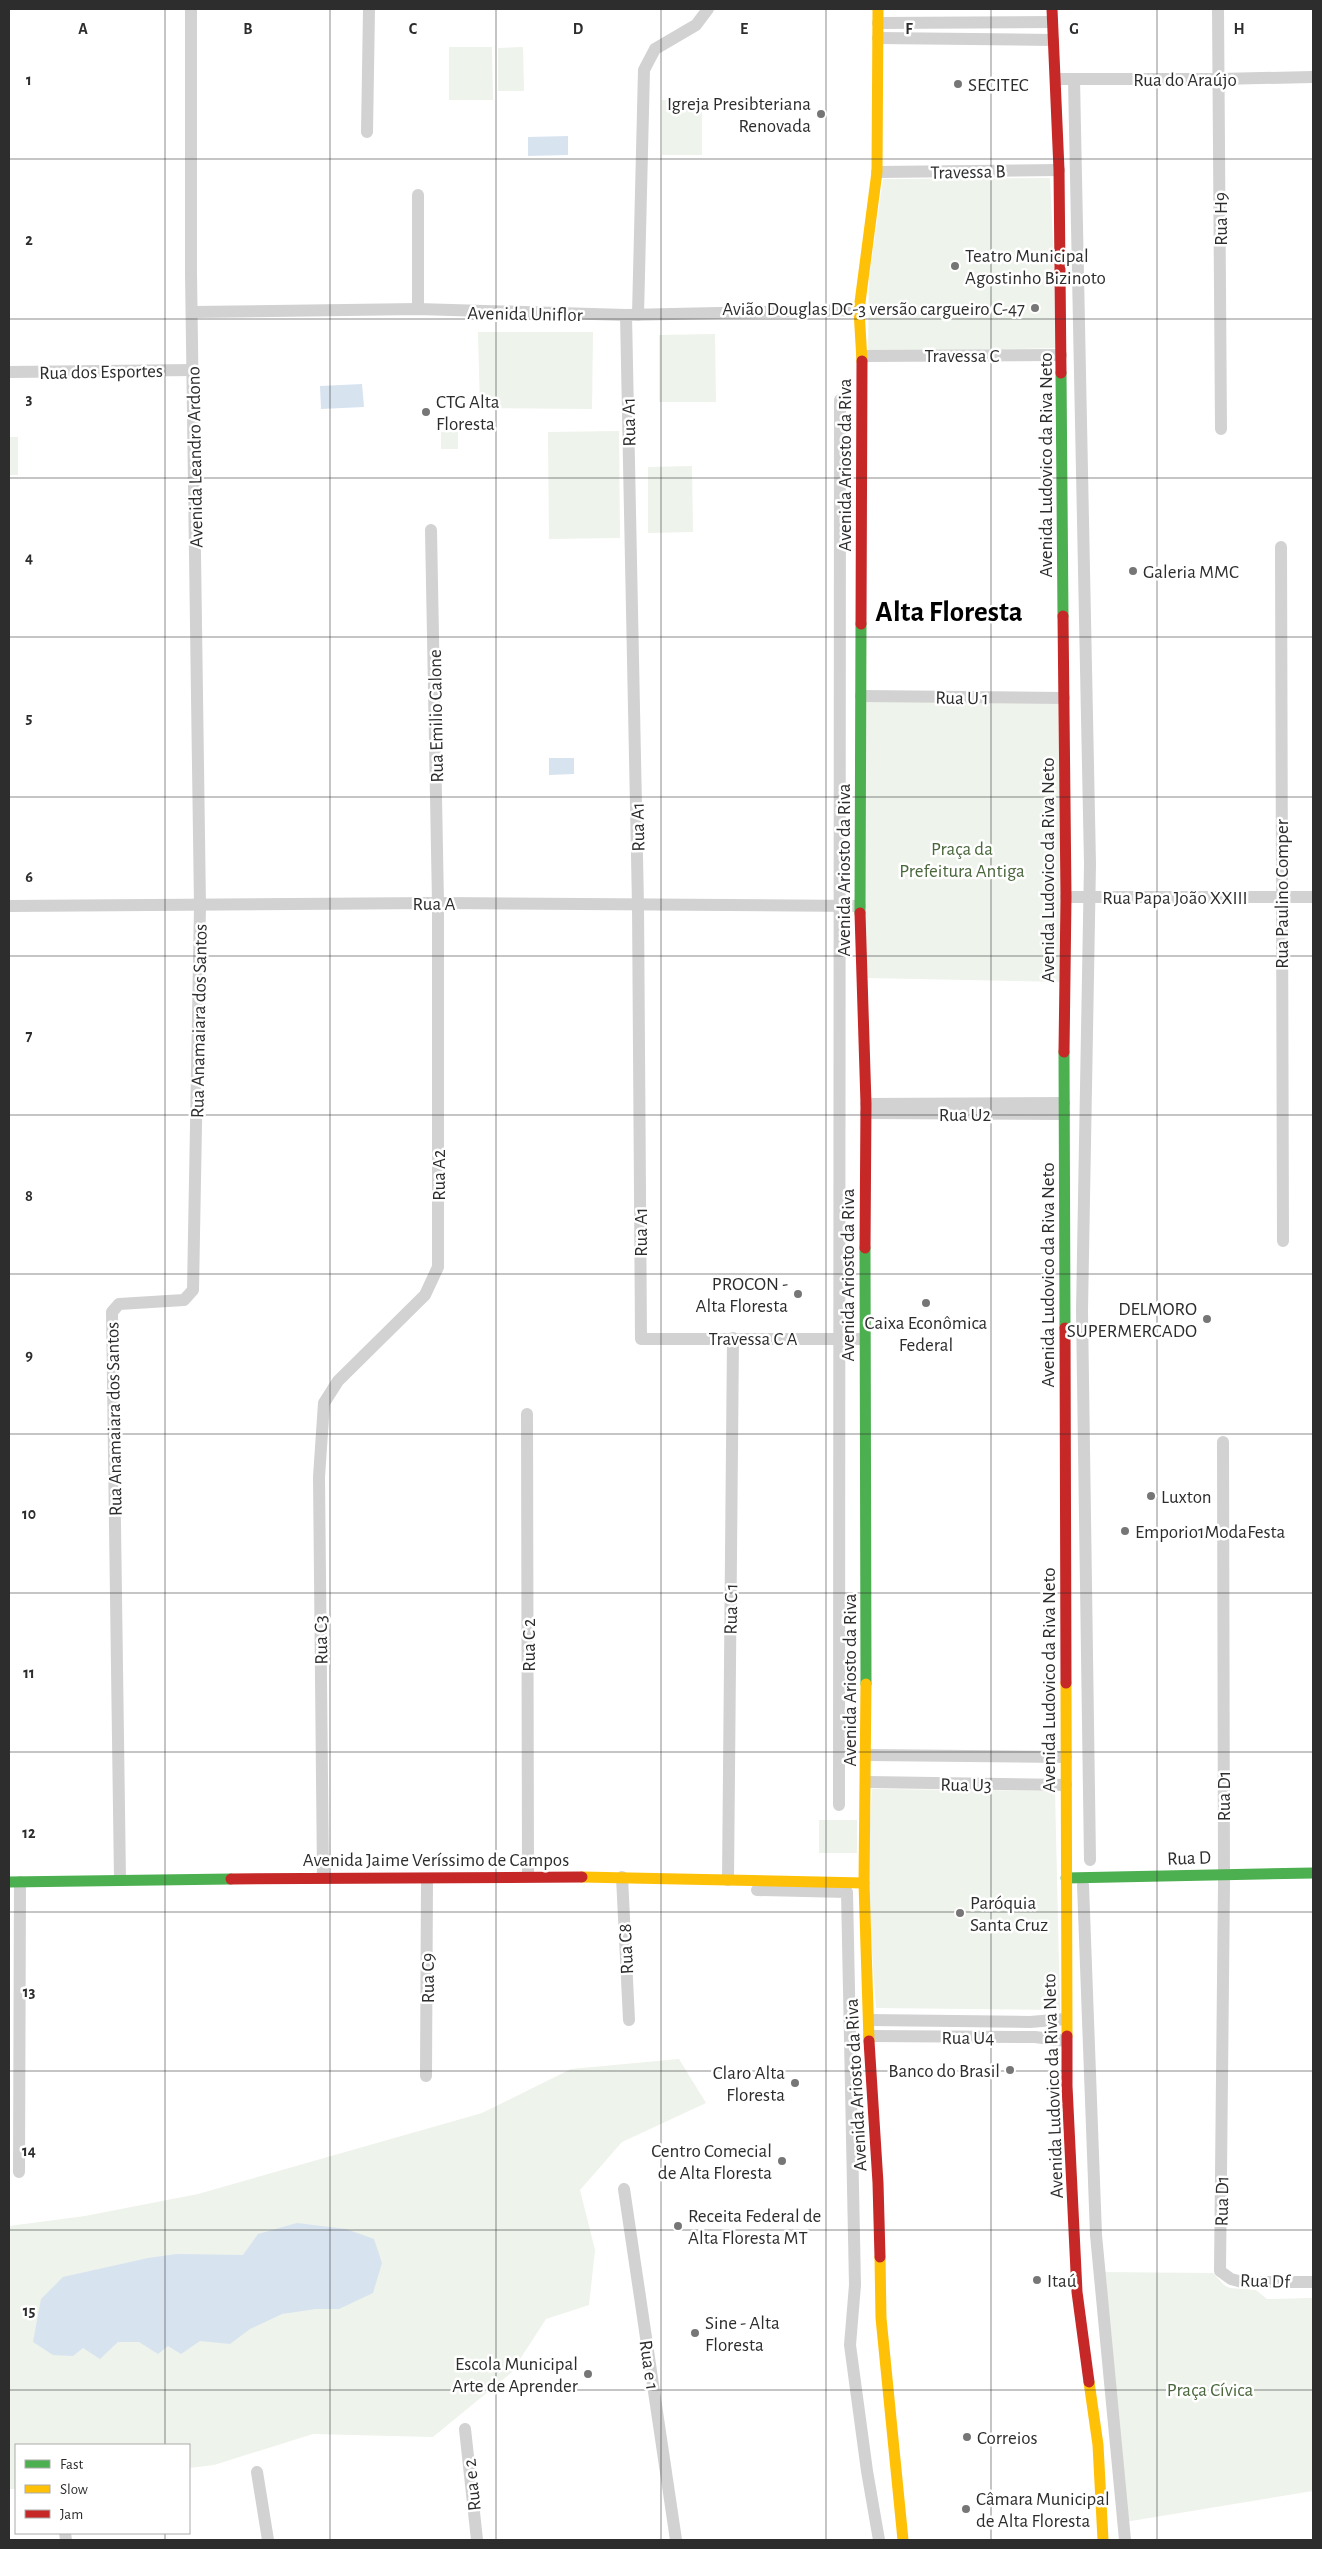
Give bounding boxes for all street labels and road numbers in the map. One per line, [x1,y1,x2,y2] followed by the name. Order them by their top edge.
[1133,71,1237,90] street label: Rua do Araújo
[930,162,1006,183] street label: Travessa B
[1212,192,1231,246] street label: Rua H9
[467,304,583,325] street label: Avenida Uniflor
[925,347,1000,366] street label: Travessa C
[1037,352,1056,578] street label: Avenida Ludovico da Riva Neto
[39,362,163,383] street label: Rua dos Esportes
[184,366,207,548] street label: Avenida Leandro Ardono
[836,378,855,551] street label: Avenida Ariosto da Riva
[620,397,639,447] street label: Rua A1
[426,649,447,783] street label: Rua Emilio Calone
[935,689,989,708] street label: Rua U 1
[1039,757,1058,983] street label: Avenida Ludovico da Riva Neto
[835,783,854,956] street label: Avenida Ariosto da Riva
[629,802,648,852] street label: Rua A1
[1273,819,1292,969] street label: Rua Paulino Comper
[1102,889,1248,908] street label: Rua Papa João XXIII
[413,895,455,914] street label: Rua A
[188,924,211,1118] street label: Rua Anamaiara dos Santos
[939,1106,992,1125] street label: Rua U2
[430,1149,449,1201] street label: Rua A2
[1039,1162,1058,1388] street label: Avenida Ludovico da Riva Neto
[839,1188,858,1361] street label: Avenida Ariosto da Riva
[632,1207,651,1257] street label: Rua A1
[103,1322,126,1516] street label: Rua Anamaiara dos Santos
[708,1330,798,1349] street label: Travessa C A
[1040,1567,1059,1793] street label: Avenida Ludovico da Riva Neto
[722,1583,741,1635] street label: Rua C 1
[841,1593,860,1766] street label: Avenida Ariosto da Riva
[312,1615,331,1665] street label: Rua C3
[520,1618,539,1672] street label: Rua C 2
[1215,1771,1234,1821] street label: Rua D1
[940,1776,992,1795] street label: Rua U3
[1167,1848,1211,1869] street label: Rua D
[303,1851,569,1870] street label: Avenida Jaime Veríssimo de Campos
[616,1923,637,1975] street label: Rua C8
[419,1953,438,2003] street label: Rua C9
[1040,1973,1067,2199] street label: Avenida Ludovico da Riva Neto
[842,1998,871,2172] street label: Avenida Ariosto da Riva
[942,2029,994,2048] street label: Rua U4
[1213,2176,1232,2226] street label: Rua D1
[1240,2271,1291,2292] street label: Rua Df
[636,2339,661,2391] street label: Rua e 1
[460,2457,485,2512] street label: Rua e 2

